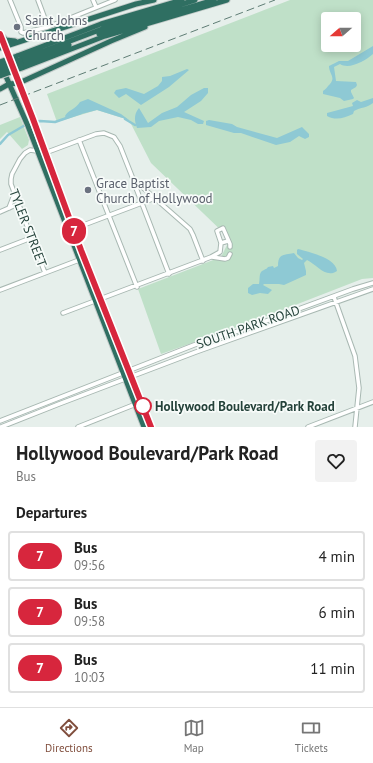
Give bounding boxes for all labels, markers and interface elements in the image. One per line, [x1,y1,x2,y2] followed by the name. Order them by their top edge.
[25,12,87,44] place label: Saint Johns Church
[321,12,361,52] north arrow
[321,12,361,52] map controls
[12,22,22,32] marker: Saint Johns Church
[96,175,213,207] place label: Grace Baptist Church of Hollywood
[83,185,93,195] marker: Grace Baptist Church of Hollywood
[5,187,51,269] street label: TYLER STREET
[61,218,87,244] line badge: 7
[70,222,78,240] text: 7
[194,301,302,353] street label: SOUTH PARK ROAD
[134,397,152,415] marker: Hollywood Boulevard/Park Road
[155,398,335,415] place label: Hollywood Boulevard/Park Road
[315,440,357,482] button: heart
[16,441,279,465] text: Hollywood Boulevard/Park Road
[16,468,36,485] text: Bus
[16,503,87,522] text: Departures
[74,538,97,557] text: Bus
[36,547,44,565] text: 7
[318,547,355,566] text: 4 min
[74,557,105,574] text: 09:56
[74,594,97,613] text: Bus
[36,603,44,621] text: 7
[318,603,355,622] text: 6 min
[74,613,105,630] text: 09:58
[74,650,97,669] text: Bus
[36,659,44,677] text: 7
[310,659,355,678] text: 11 min
[74,669,105,686] text: 10:03
[45,717,93,755] tab: Directions
[183,717,205,755] tab: Map
[295,717,328,755] tab: Tickets

